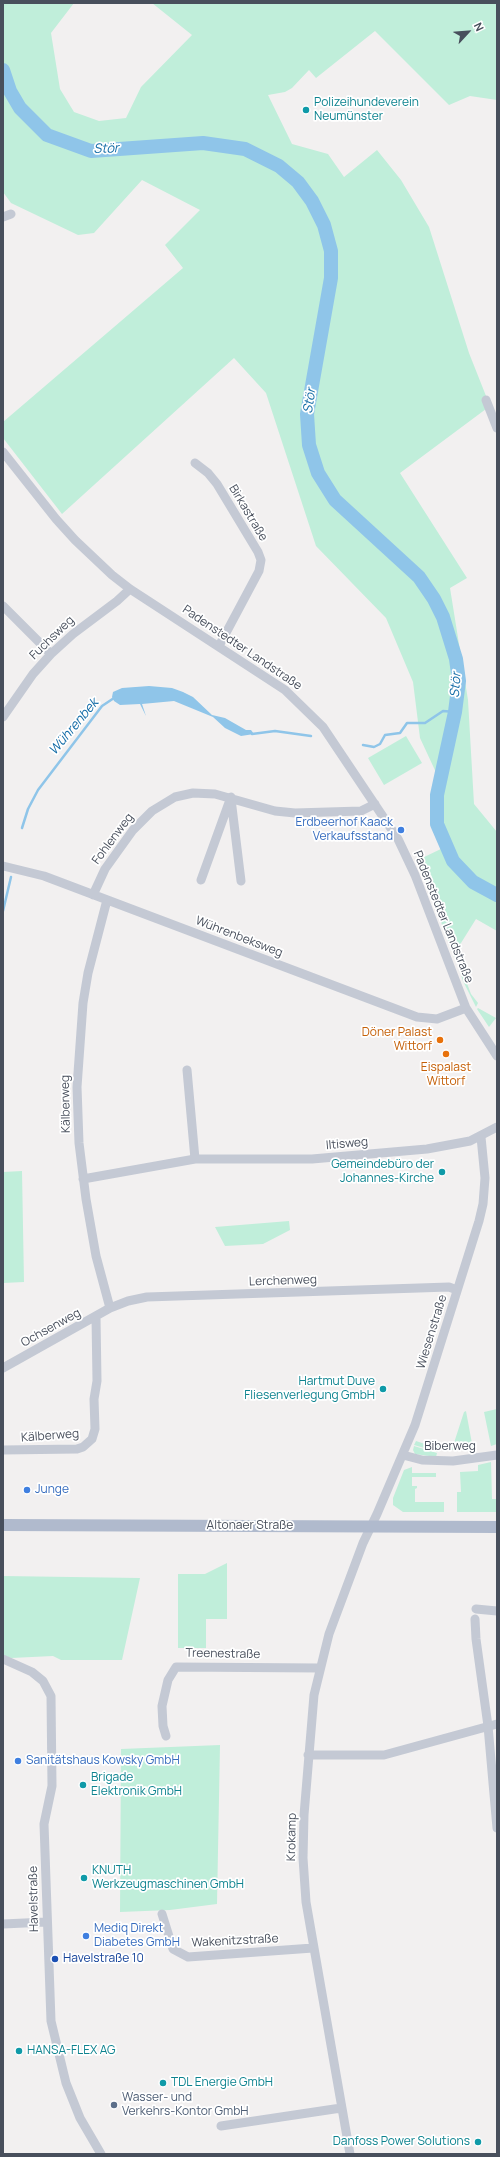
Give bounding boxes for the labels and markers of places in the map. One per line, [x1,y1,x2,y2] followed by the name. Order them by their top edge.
[314,96,419,124] place label: Polizeihundeverein Neumünster
[301,105,311,115] marker: Polizeihundeverein Neumünster
[295,816,393,844] place label: Erdbeerhof Kaack Verkaufsstand
[396,825,406,835] marker: Erdbeerhof Kaack Verkaufsstand
[362,1026,432,1054] place label: Döner Palast Wittorf
[435,1035,445,1045] marker: Döner Palast Wittorf
[441,1049,451,1059] marker: Eispalast Wittorf
[421,1061,471,1089] place label: Eispalast Wittorf
[331,1158,434,1186] place label: Gemeindebüro der Johannes-Kirche
[437,1167,447,1177] marker: Gemeindebüro der Johannes-Kirche
[244,1375,375,1403] place label: Hartmut Duve Fliesenverlegung GmbH
[378,1384,388,1394] marker: Hartmut Duve Fliesenverlegung GmbH
[35,1483,69,1497] place label: Junge
[22,1485,32,1495] marker: Junge
[26,1754,180,1768] place label: Sanitätshaus Kowsky GmbH
[13,1756,23,1766] marker: Sanitätshaus Kowsky GmbH
[91,1771,182,1799] place label: Brigade Elektronik GmbH
[78,1780,88,1790] marker: Brigade Elektronik GmbH
[92,1864,244,1892] place label: KNUTH Werkzeugmaschinen GmbH
[79,1873,89,1883] marker: KNUTH Werkzeugmaschinen GmbH
[94,1922,180,1950] place label: Mediq Direkt Diabetes GmbH
[81,1931,91,1941] marker: Mediq Direkt Diabetes GmbH
[63,1952,144,1966] place label: Havelstraße 10
[50,1954,60,1964] marker: Havelstraße 10
[27,2044,116,2058] place label: HANSA-FLEX AG
[14,2046,24,2056] marker: HANSA-FLEX AG
[171,2076,273,2090] place label: TDL Energie GmbH
[158,2078,168,2088] marker: TDL Energie GmbH
[122,2091,248,2119] place label: Wasser- und Verkehrs-Kontor GmbH
[109,2100,119,2110] marker: Wasser- und Verkehrs-Kontor GmbH
[333,2135,470,2149] place label: Danfoss Power Solutions
[473,2137,483,2147] marker: Danfoss Power Solutions

